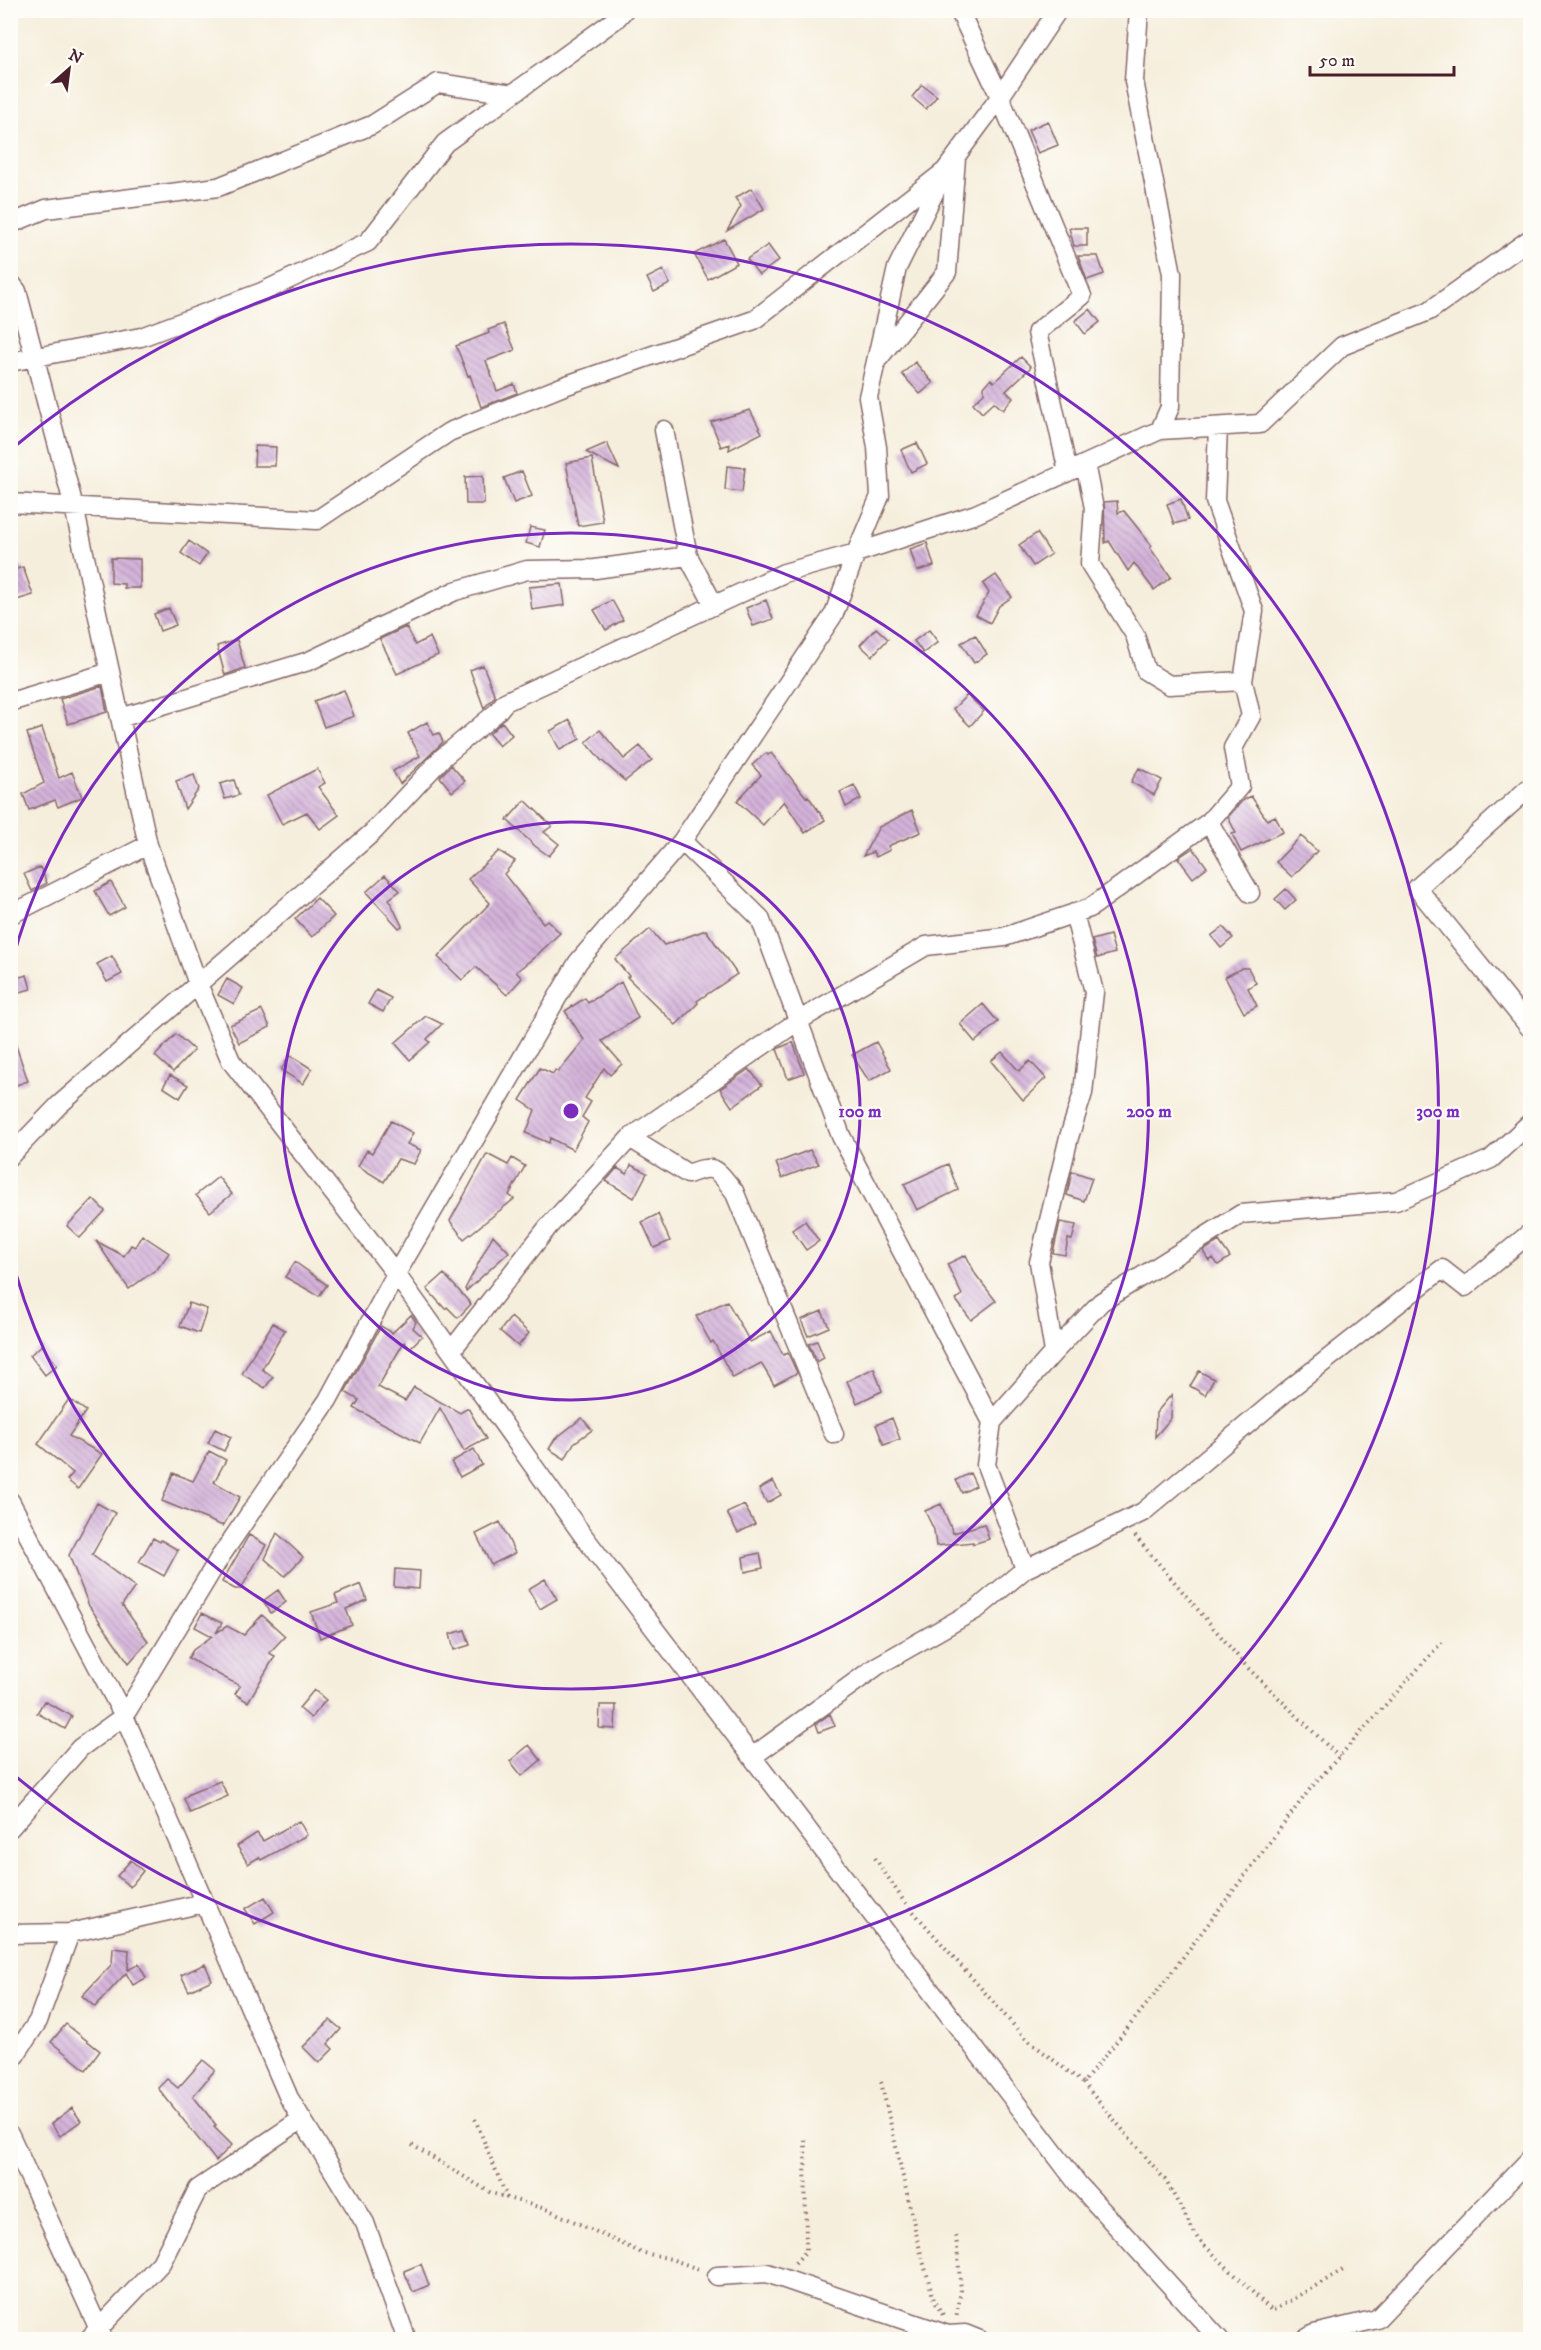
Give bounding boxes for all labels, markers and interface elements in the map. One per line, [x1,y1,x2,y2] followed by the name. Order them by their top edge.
[39,39,99,99] north arrow
[1310,39,1454,77] scale bar
[65,45,86,69] text: N
[1319,50,1355,72] text: 50 m
[561,1101,581,1121] centre of rings
[838,1101,882,1123] text: 100 m
[1126,1101,1172,1123] text: 200 m
[1416,1101,1460,1123] text: 300 m

